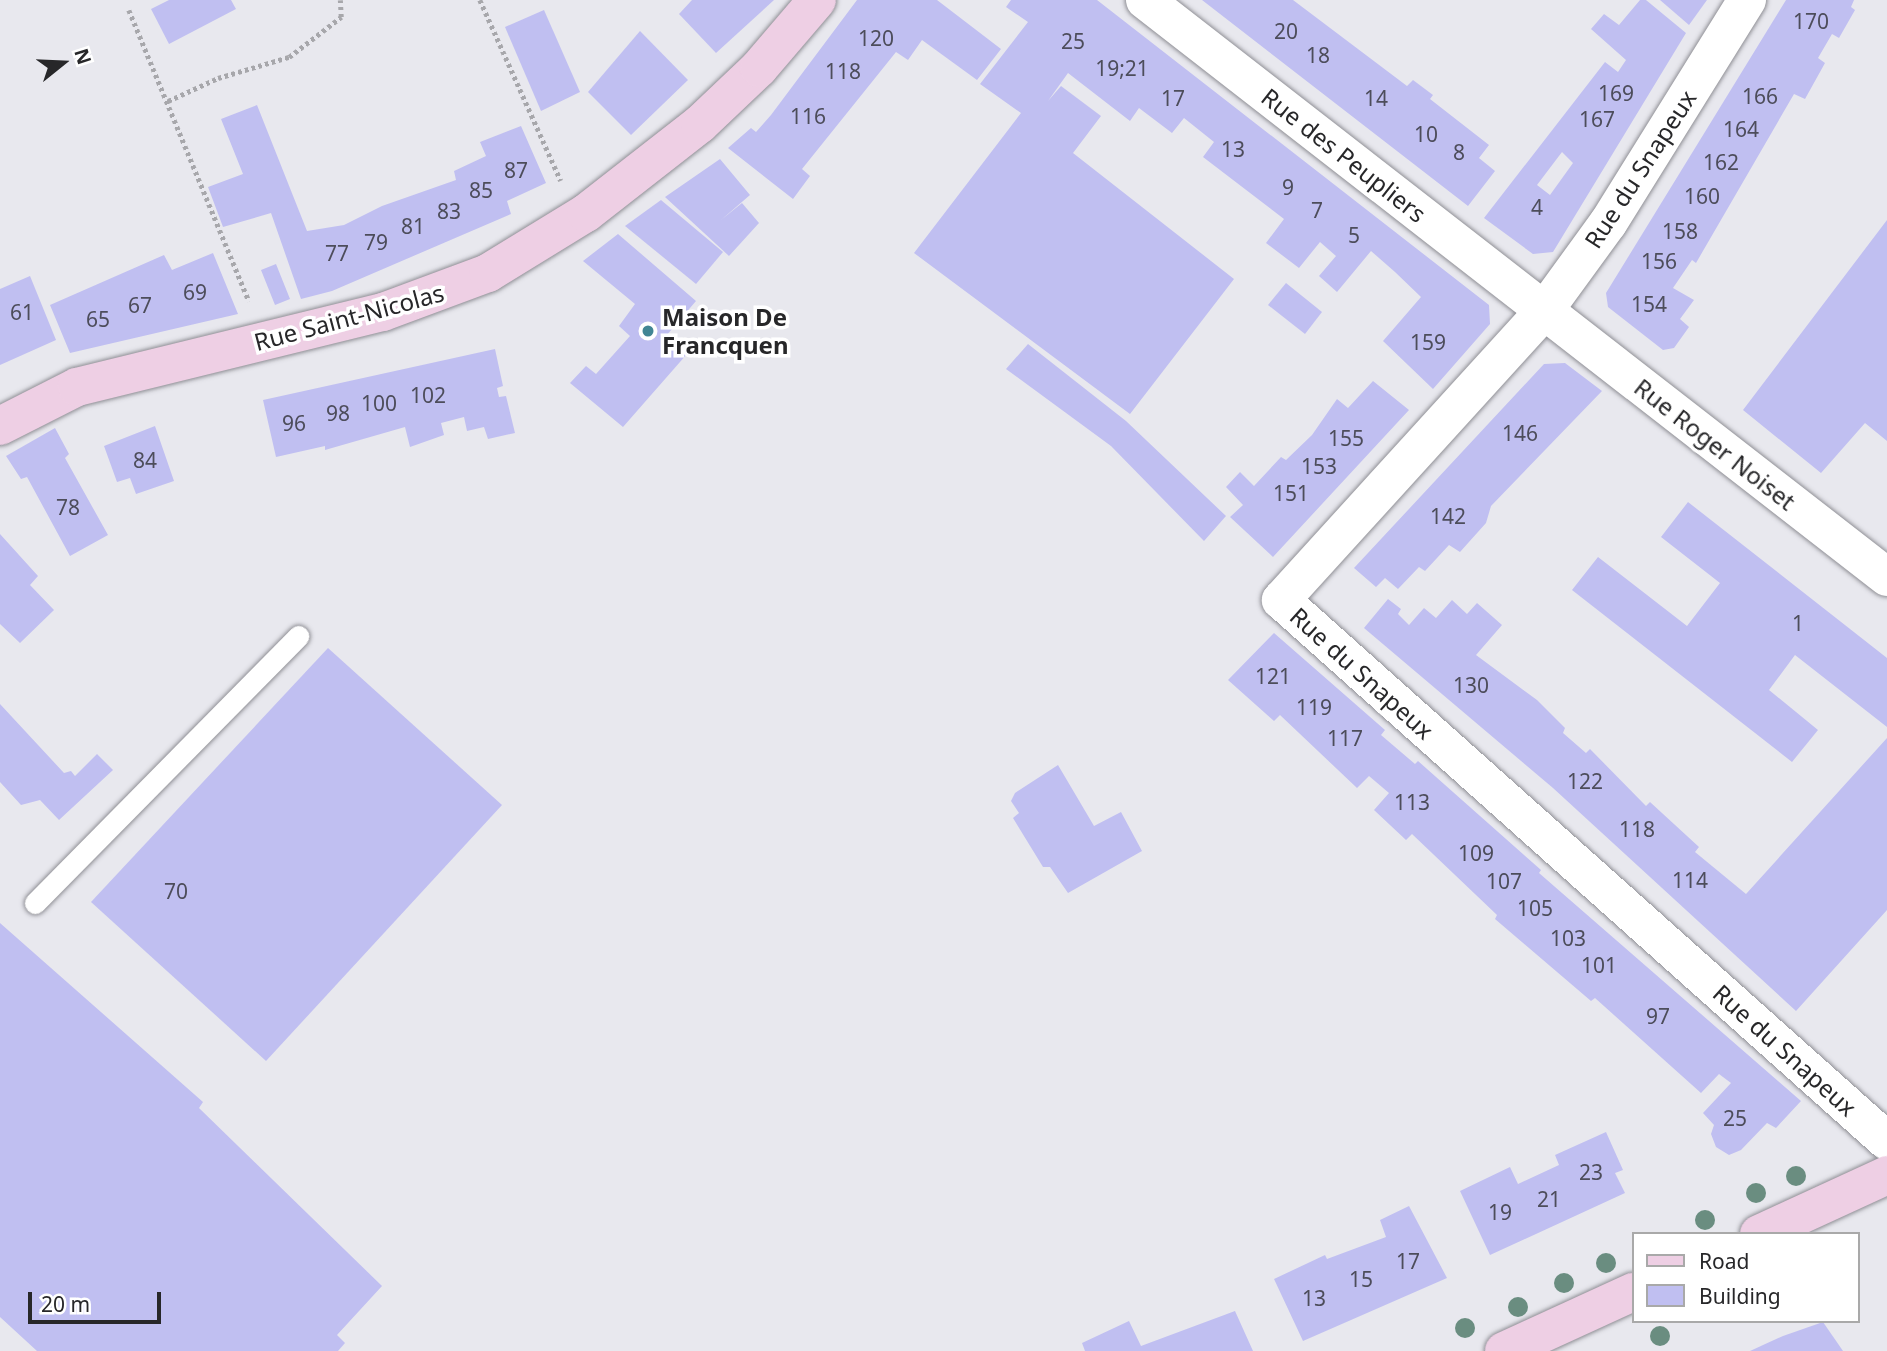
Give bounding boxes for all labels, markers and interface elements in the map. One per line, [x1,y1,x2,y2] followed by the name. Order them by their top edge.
[1793,8,1829,34] house number: 170
[1274,18,1298,44] house number: 20
[858,25,894,51] house number: 120
[28,28,98,98] north arrow
[1061,28,1085,54] house number: 25
[1306,42,1330,68] house number: 18
[68,45,98,68] text: N
[1095,55,1149,81] house number: 19;21
[825,58,861,84] house number: 118
[1598,80,1634,106] house number: 169
[1256,82,1432,228] street label: Rue des Peupliers
[1742,83,1778,109] house number: 166
[1161,85,1185,111] house number: 17
[1364,85,1388,111] house number: 14
[1578,85,1702,253] street label: Rue du Snapeux
[790,103,826,129] house number: 116
[1579,106,1615,132] house number: 167
[1723,116,1759,142] house number: 164
[1414,121,1438,147] house number: 10
[1221,136,1245,162] house number: 13
[1453,139,1465,165] house number: 8
[1703,149,1739,175] house number: 162
[504,157,528,183] house number: 87
[1282,174,1294,200] house number: 9
[469,177,493,203] house number: 85
[1684,183,1720,209] house number: 160
[1531,194,1543,220] house number: 4
[1311,197,1323,223] house number: 7
[437,198,461,224] house number: 83
[401,213,425,239] house number: 81
[1662,218,1698,244] house number: 158
[1348,222,1360,248] house number: 5
[364,229,388,255] house number: 79
[325,240,349,266] house number: 77
[1641,248,1677,274] house number: 156
[251,278,447,356] street label: Rue Saint-Nicolas
[183,279,207,305] house number: 69
[1631,291,1667,317] house number: 154
[128,292,152,318] house number: 67
[10,299,34,325] house number: 61
[662,303,788,359] place label: Maison De Francquen
[86,306,110,332] house number: 65
[640,323,656,339] marker: Maison De Francquen
[1410,329,1446,355] house number: 159
[1629,372,1801,516] street label: Rue Roger Noiset
[410,382,446,408] house number: 102
[361,390,397,416] house number: 100
[326,400,350,426] house number: 98
[282,410,306,436] house number: 96
[1502,420,1538,446] house number: 146
[1328,425,1364,451] house number: 155
[133,447,157,473] house number: 84
[1301,453,1337,479] house number: 153
[1273,480,1309,506] house number: 151
[56,494,80,520] house number: 78
[1430,503,1466,529] house number: 142
[1284,601,1440,745] street label: Rue du Snapeux
[1792,610,1804,636] house number: 1
[1255,663,1291,689] house number: 121
[1453,672,1489,698] house number: 130
[1296,694,1332,720] house number: 119
[1327,725,1363,751] house number: 117
[1567,768,1603,794] house number: 122
[1394,789,1430,815] house number: 113
[1619,816,1655,842] house number: 118
[1458,840,1494,866] house number: 109
[1672,867,1708,893] house number: 114
[1486,868,1522,894] house number: 107
[164,878,188,904] house number: 70
[1517,895,1553,921] house number: 105
[1550,925,1586,951] house number: 103
[1581,952,1617,978] house number: 101
[1707,978,1863,1122] street label: Rue du Snapeux
[1646,1003,1670,1029] house number: 97
[1723,1105,1747,1131] house number: 25
[1579,1159,1603,1185] house number: 23
[1537,1186,1561,1212] house number: 21
[1488,1199,1512,1225] house number: 19
[1632,1232,1859,1323] legend
[1699,1247,1749,1275] text: Road
[1396,1248,1420,1274] house number: 17
[1349,1266,1373,1292] house number: 15
[32,1278,164,1322] scale bar
[1699,1282,1781,1310] text: Building
[1302,1285,1326,1311] house number: 13
[41,1290,90,1318] text: 20 m

